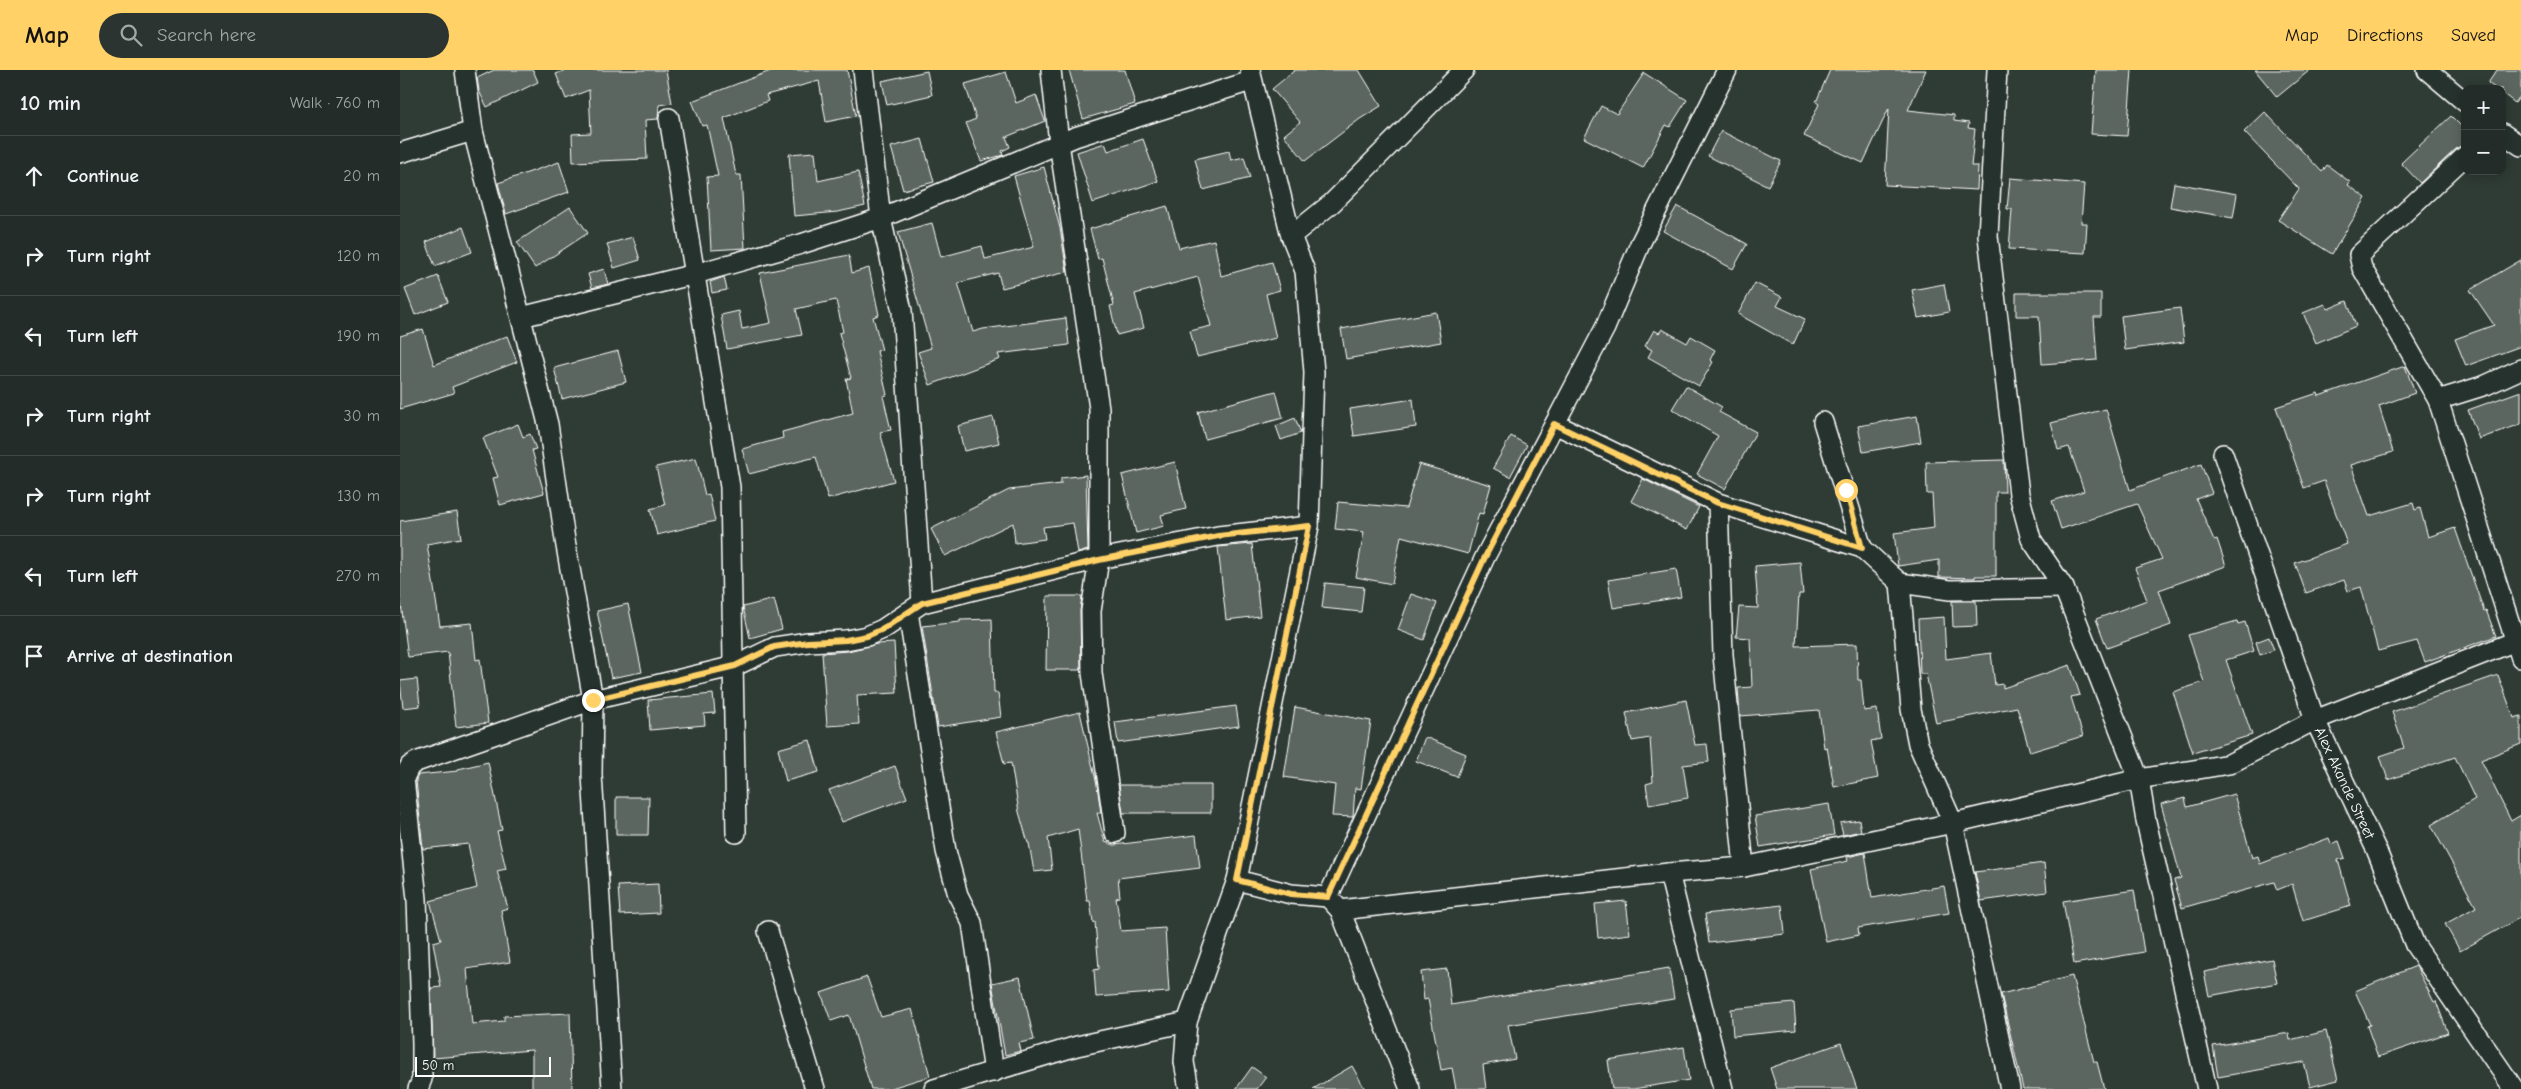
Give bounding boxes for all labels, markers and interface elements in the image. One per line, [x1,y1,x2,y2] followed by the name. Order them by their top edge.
[99,13,449,58] search box
[25,21,69,49] text: Map
[117,21,145,49] icon: search
[157,24,256,46] text: Search here
[2285,25,2319,46] text: Map
[2347,25,2423,46] text: Directions
[2451,25,2496,46] text: Saved
[2461,85,2506,175] map controls
[2461,85,2506,130] button: +
[20,91,81,115] text: 10 min
[290,94,380,112] text: Walk · 760 m
[2461,130,2506,175] button: −
[20,162,48,190] icon: ahead
[67,165,139,187] text: Continue
[343,167,380,185] text: 20 m
[20,242,48,270] icon: right
[67,245,151,267] text: Turn right
[337,247,380,265] text: 120 m
[20,322,48,350] icon: left
[67,325,138,347] text: Turn left
[337,327,380,345] text: 190 m
[20,402,48,430] icon: right
[67,405,151,427] text: Turn right
[344,407,380,425] text: 30 m
[1835,479,1858,502] route start
[20,482,48,510] icon: right
[67,485,151,507] text: Turn right
[337,487,380,505] text: 130 m
[20,562,48,590] icon: left
[67,565,138,587] text: Turn left
[336,567,380,585] text: 270 m
[20,642,48,670] icon: arrive
[67,645,233,667] text: Arrive at destination
[582,689,605,712] route end
[2311,724,2379,842] street label: Alex Akande Street
[415,1054,551,1077] scale bar
[422,1057,454,1074] text: 50 m

